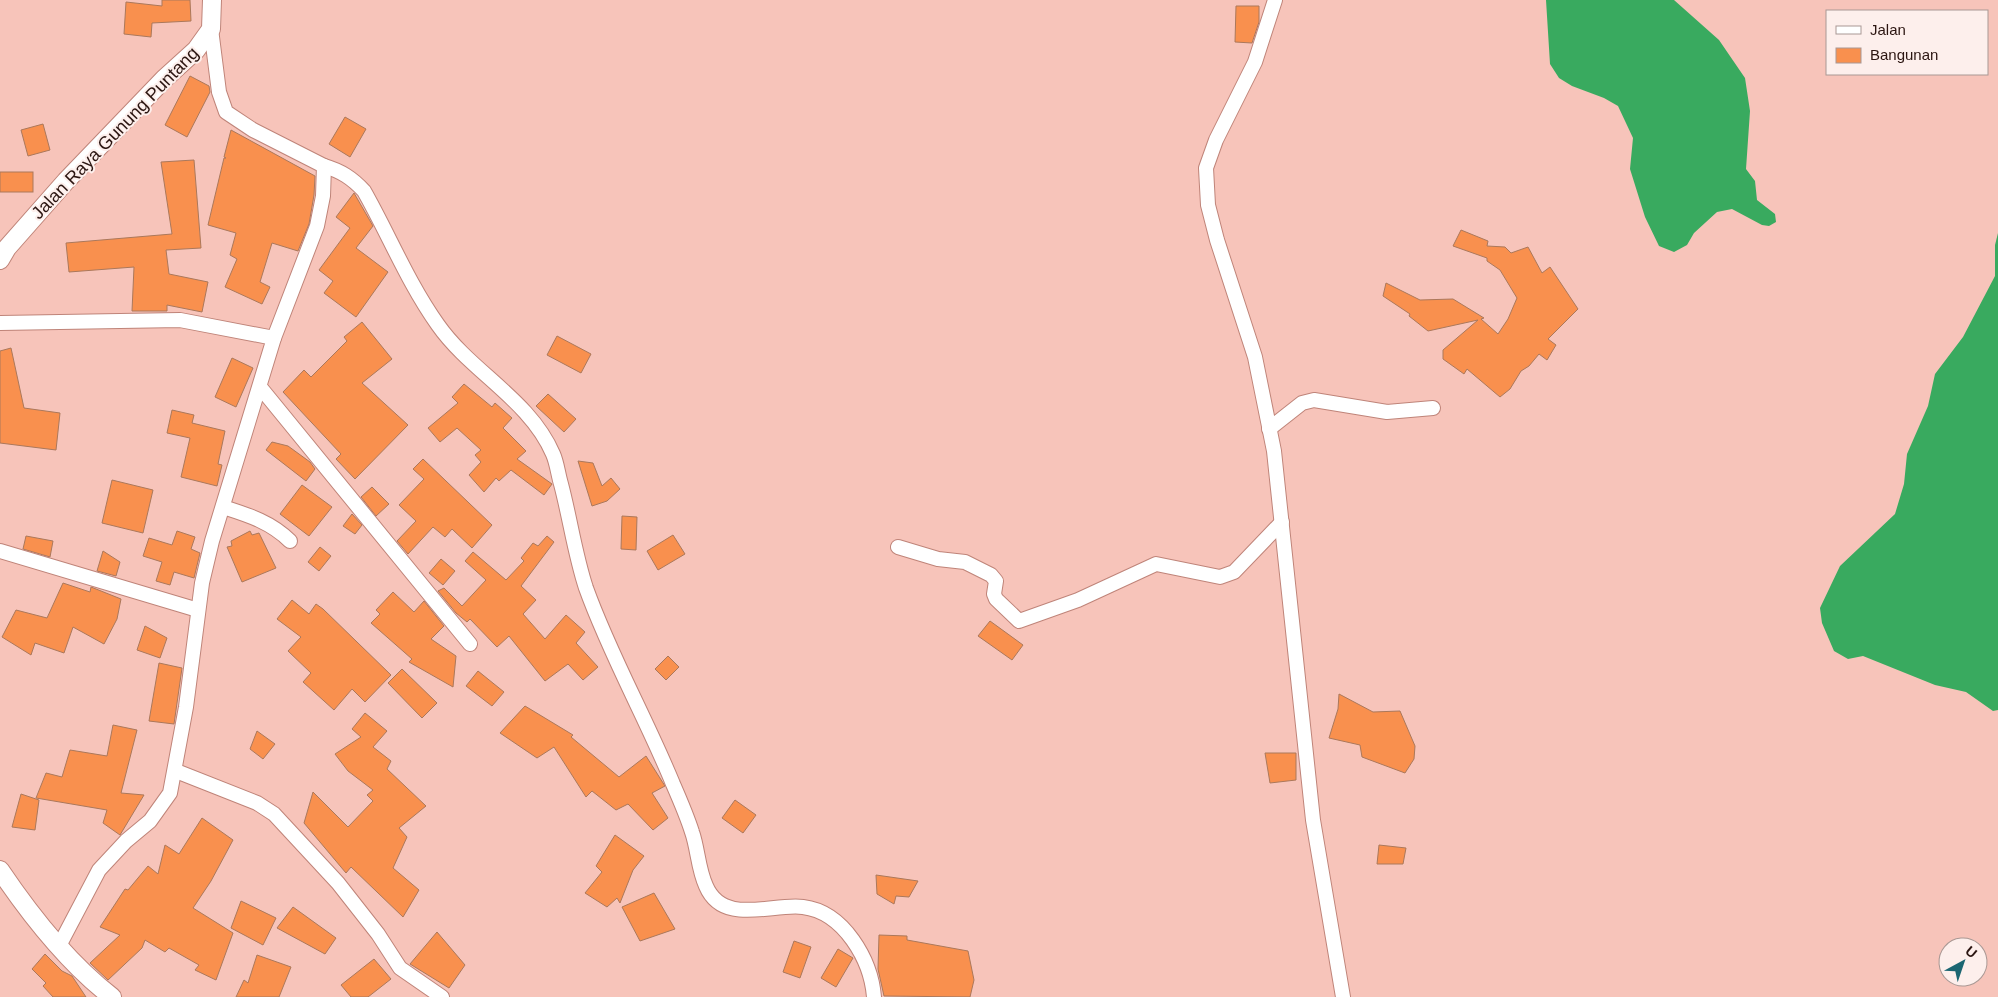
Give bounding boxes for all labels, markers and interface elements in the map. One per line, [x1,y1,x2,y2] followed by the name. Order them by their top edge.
[1826,10,1988,75] legend
[1870,21,1906,38] text: Jalan
[28,43,202,223] street label: Jalan Raya Gunung Puntang
[1870,46,1938,63] text: Bangunan
[1938,937,1988,987] north arrow
[1962,943,1980,961] text: U

